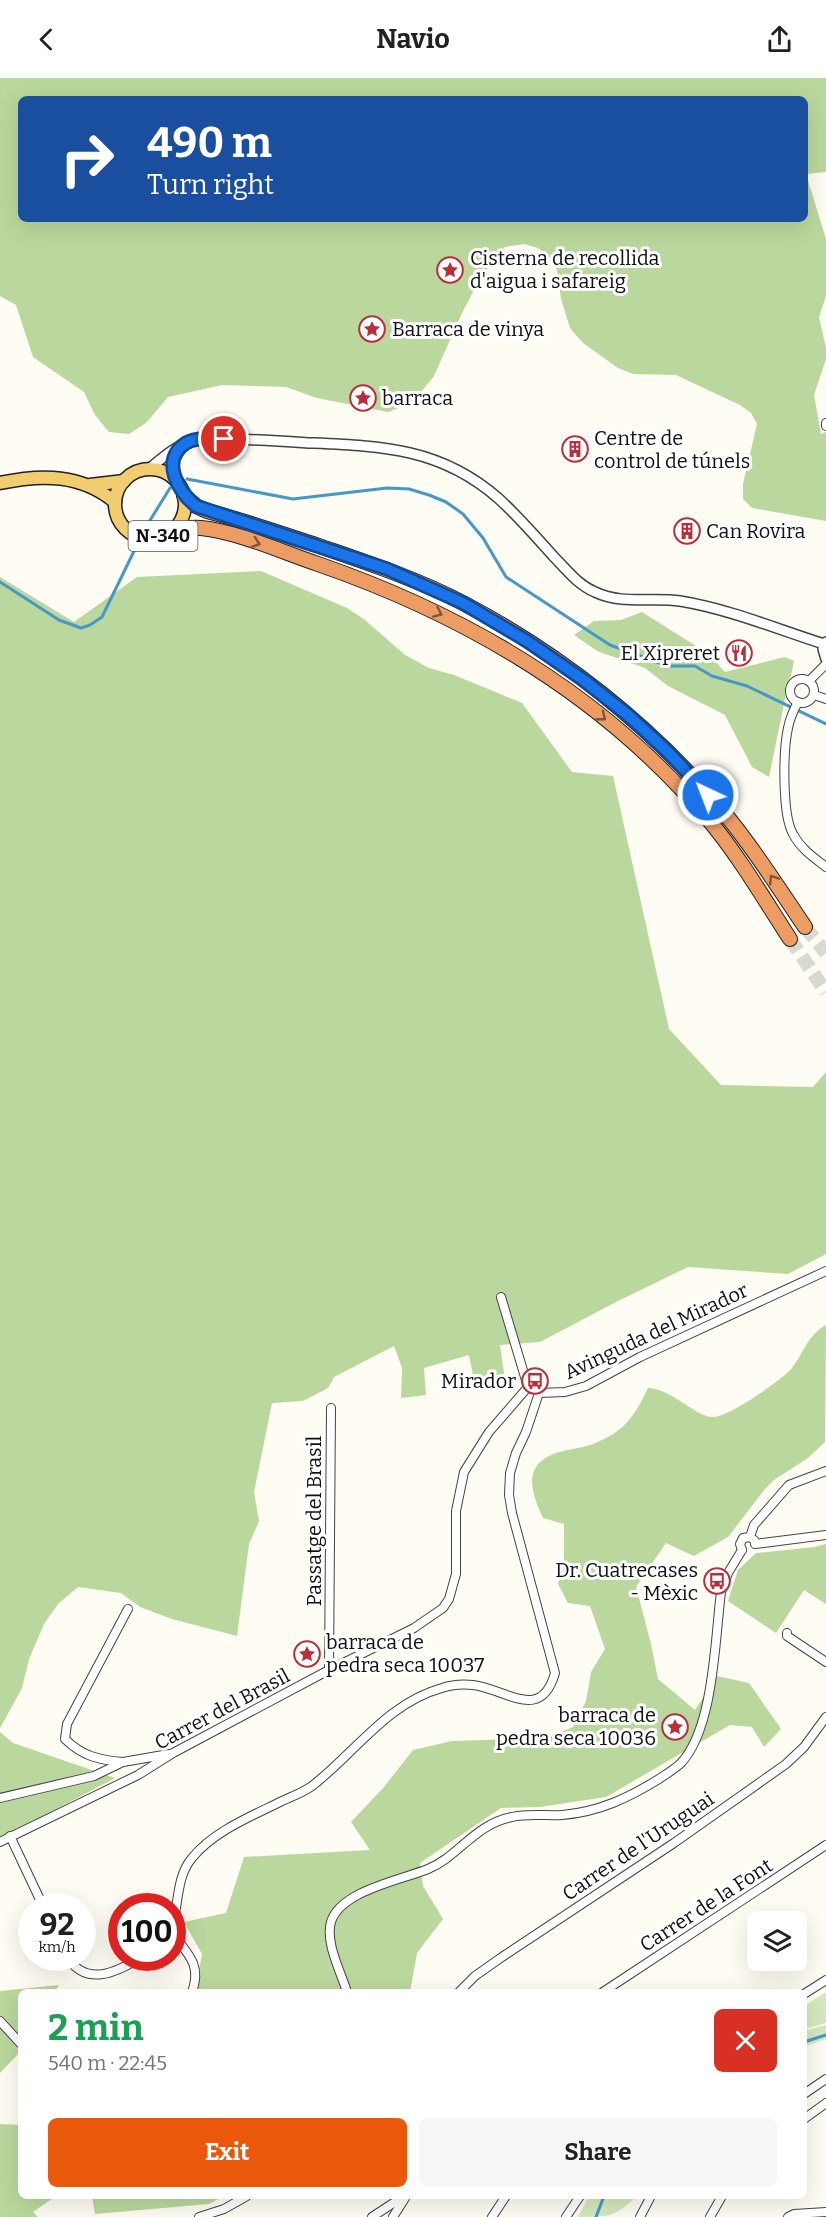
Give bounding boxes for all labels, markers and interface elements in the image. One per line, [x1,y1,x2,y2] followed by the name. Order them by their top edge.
[30,23,63,56] icon: back
[376,23,450,55] text: Navio
[763,23,796,56] icon: share
[147,118,272,168] text: 490 m
[48,120,126,198] icon: right
[147,169,274,201] text: Turn right
[470,246,660,293] place label: Cisterna de recollida d'aigua i safareig
[435,255,465,285] place icon: Cisterna de recollida d'aigua i safareig
[357,314,387,344] place icon: Barraca de vinya
[392,317,544,341] place label: Barraca de vinya
[348,383,378,413] place icon: barraca
[382,386,453,410] place label: barraca
[198,413,249,464] pin
[207,422,240,455] icon: arrive
[594,426,750,473] place label: Centre de control de túnels
[560,434,590,464] building icon: Centre de control de túnels
[672,516,702,546] building icon: Can Rovira
[706,519,806,543] place label: Can Rovira
[128,521,198,551] road number: N-340
[250,535,261,548] one-way arrow
[432,605,443,617] one-way arrow
[724,638,754,668] restaurant icon: El Xipreret
[620,641,720,665] place label: El Xipreret
[596,709,607,720] one-way arrow
[676,763,740,827] position arrow
[769,874,780,885] one-way arrow
[560,1278,752,1384] street label: Avinguda del Mirador
[520,1366,550,1396] bus stop icon: Mirador
[441,1369,516,1393] place label: Mirador
[302,1435,326,1606] street label: Passatge del Brasil
[555,1558,698,1605] place label: Dr. Cuatrecases - Mèxic
[702,1566,732,1596] bus stop icon: Dr. Cuatrecases - Mèxic
[326,1630,484,1677] place label: barraca de pedra seca 10037
[292,1639,322,1669] place icon: barraca de pedra seca 10037
[150,1663,294,1755] street label: Carrer del Brasil
[496,1703,656,1750] place label: barraca de pedra seca 10036
[660,1712,690,1742] place icon: barraca de pedra seca 10036
[558,1786,718,1906] street label: Carrer de l'Uruguai
[635,1853,777,1957] street label: Carrer de la Font
[108,1893,186,1971] speed limit sign: 100
[40,1907,74,1943] text: 92
[747,1911,807,1971] map controls
[747,1911,807,1971] button: layers
[38,1938,76,1956] text: km/h
[48,2006,144,2050] text: 2 min
[714,2009,777,2072] button: close
[48,2051,167,2075] text: 540 m · 22:45
[48,2118,407,2187] button: Exit
[419,2118,777,2187] button: Share

